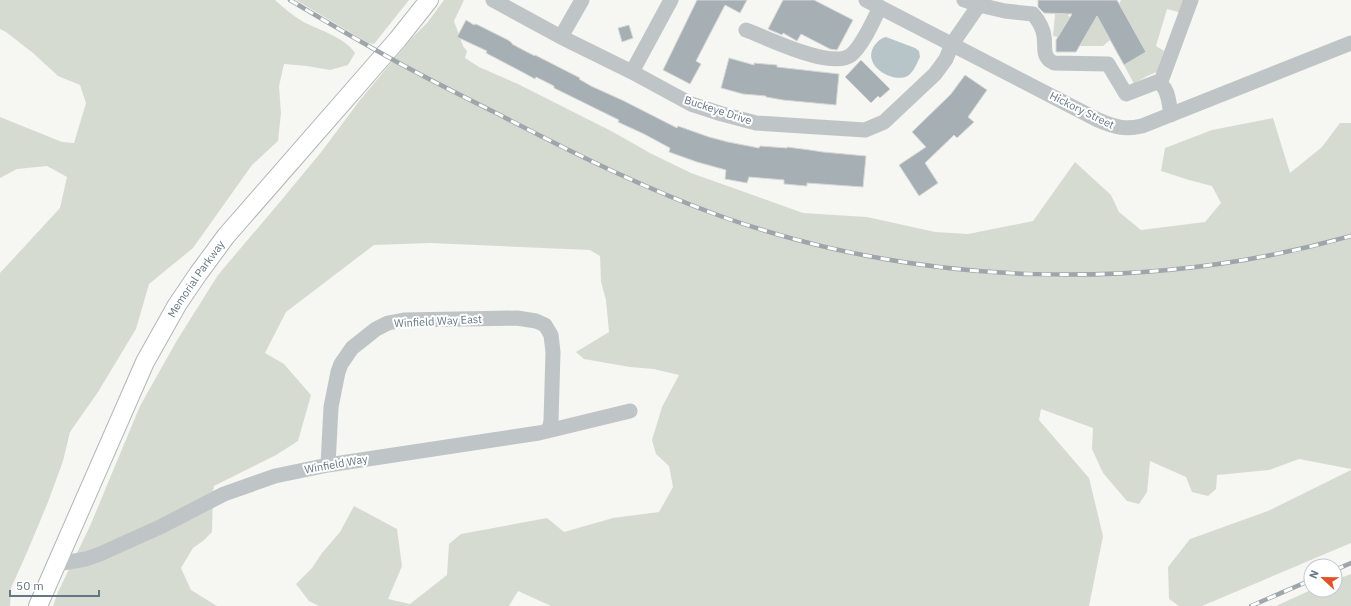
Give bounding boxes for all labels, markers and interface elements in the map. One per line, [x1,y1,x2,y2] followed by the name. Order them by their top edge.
[1047,88,1117,132] street label: Hickory Street
[682,93,754,127] street label: Buckeye Drive
[164,237,228,320] street label: Memorial Parkway
[394,312,482,330] street label: Winfield Way East
[303,451,369,476] street label: Winfield Way
[1303,558,1343,598] north arrow
[1306,568,1322,581] text: N
[10,572,99,598] scale bar
[16,578,44,593] text: 50 m

